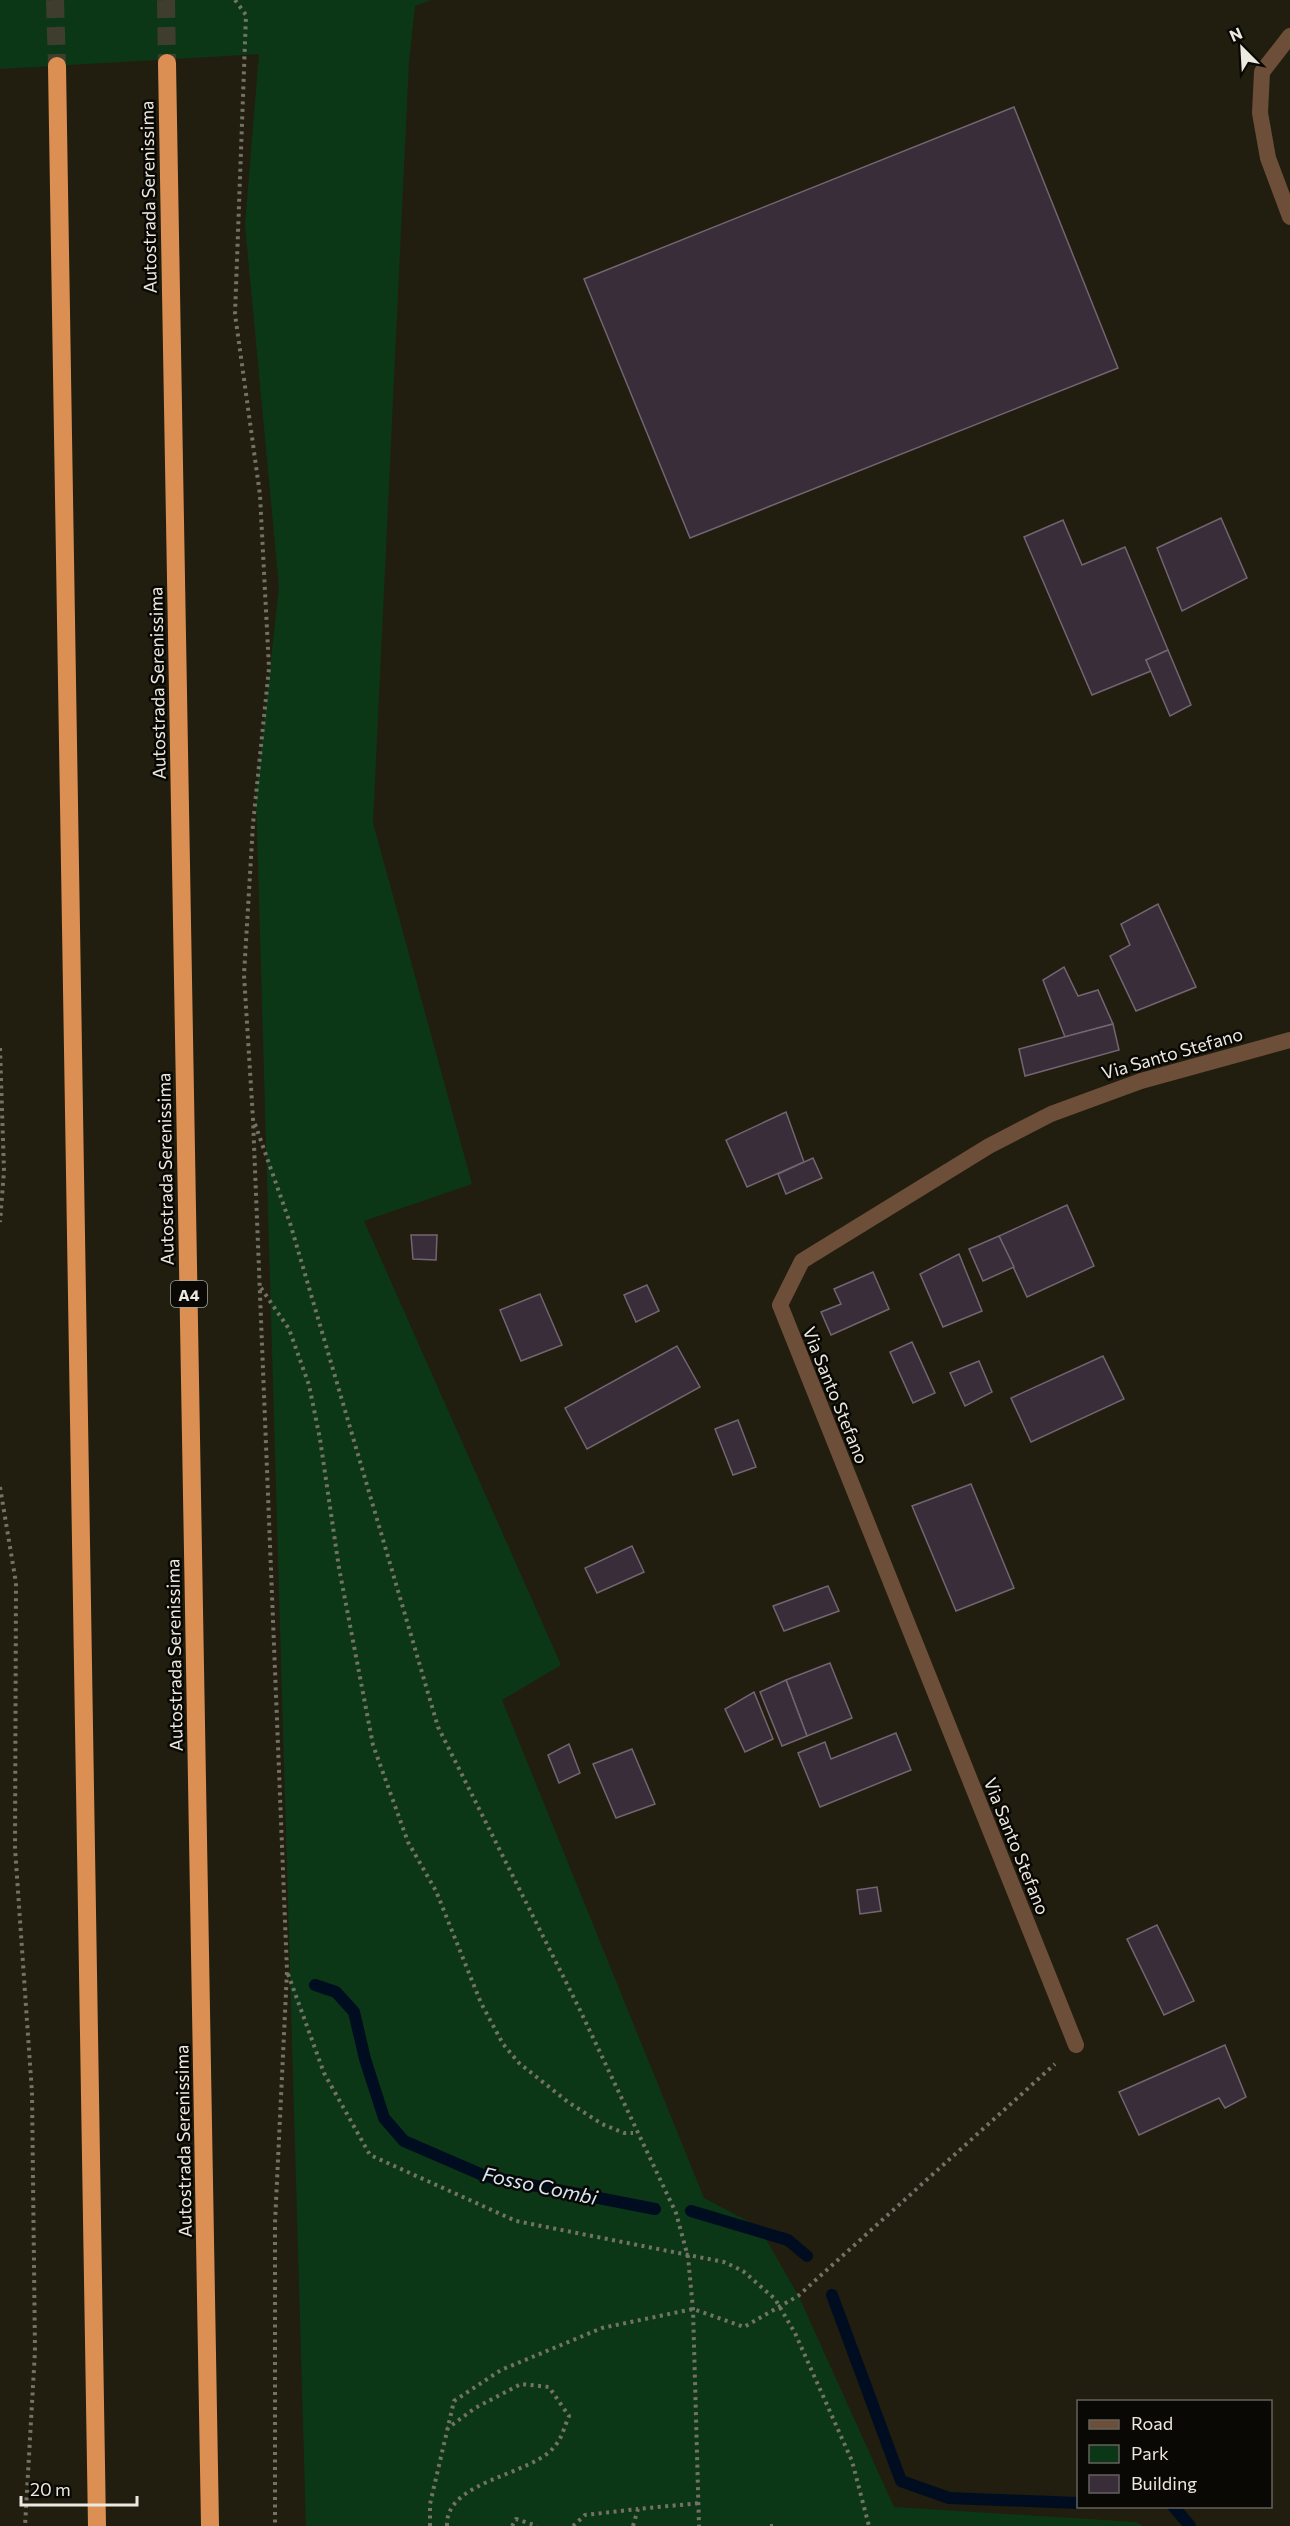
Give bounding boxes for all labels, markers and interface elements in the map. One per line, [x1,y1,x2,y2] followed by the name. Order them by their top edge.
[1212,18,1272,78] north arrow
[1226,23,1245,45] text: N
[135,100,161,294] street label: Autostrada Serenissima
[144,586,170,780] street label: Autostrada Serenissima
[1099,1022,1245,1084] street label: Via Santo Stefano
[152,1072,178,1266] street label: Autostrada Serenissima
[171,1281,207,1307] road number: A4
[798,1323,874,1467] street label: Via Santo Stefano
[161,1558,187,1752] street label: Autostrada Serenissima
[979,1774,1055,1918] street label: Via Santo Stefano
[170,2044,196,2238] street label: Autostrada Serenissima
[480,2161,600,2209] water label: Fosso Combi
[1077,2400,1272,2508] legend
[1131,2412,1173,2434] text: Road
[1131,2442,1169,2464] text: Park
[21,2469,136,2507] scale bar
[1131,2472,1197,2494] text: Building
[30,2478,71,2500] text: 20 m

